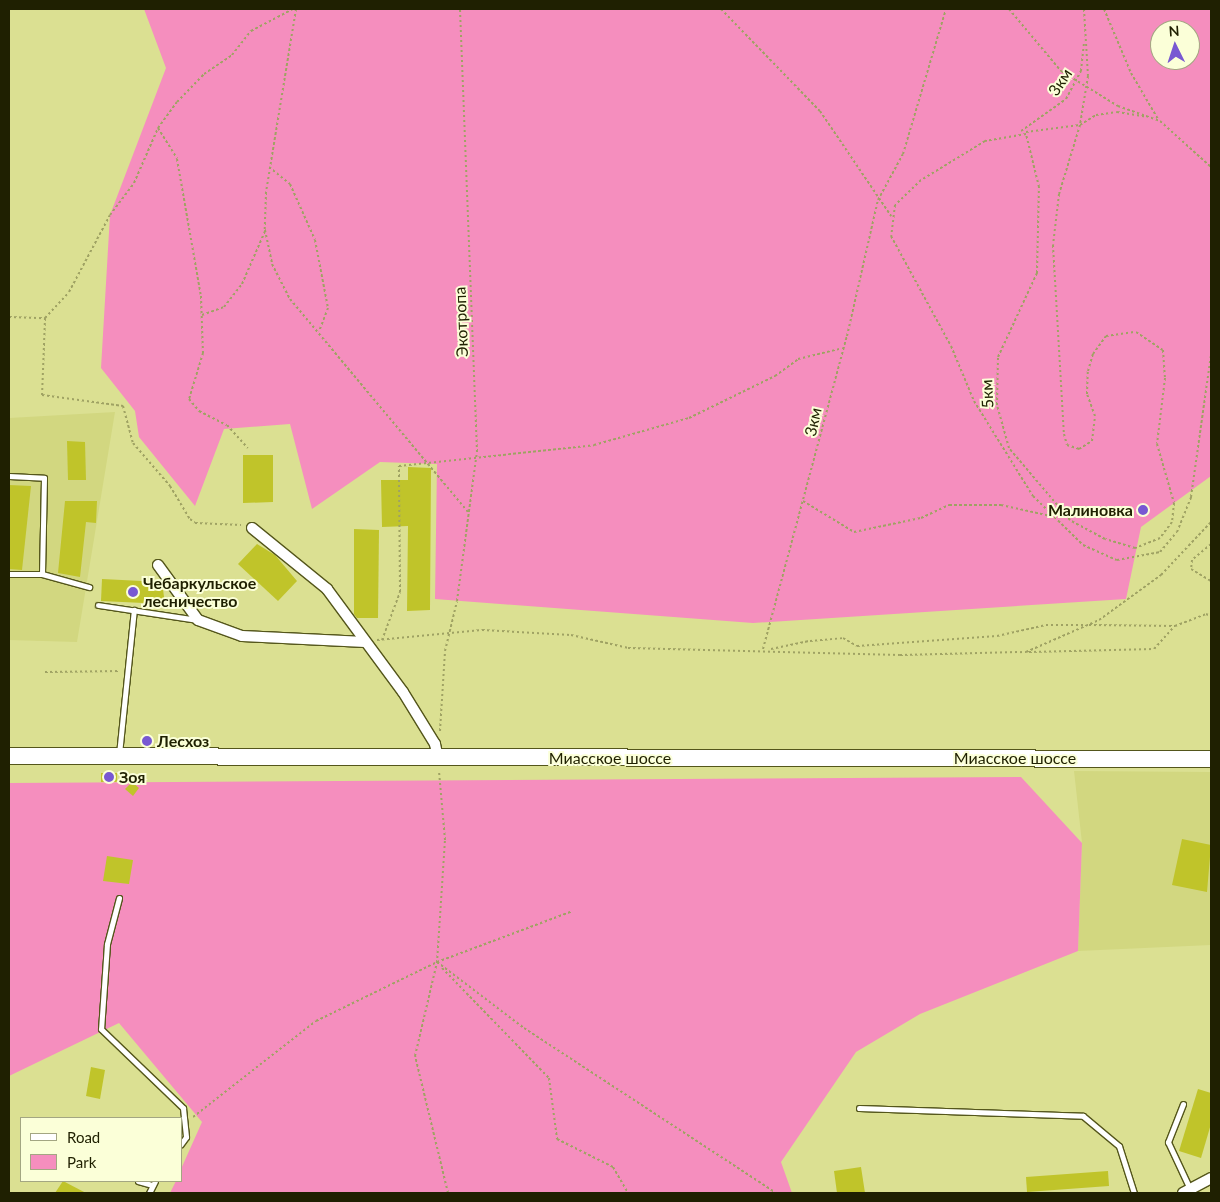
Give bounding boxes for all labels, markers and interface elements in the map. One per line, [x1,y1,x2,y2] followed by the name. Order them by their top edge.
[1150,20,1200,70] north arrow
[1168,22,1180,39] text: N
[1044,65,1076,99] street label: 3км
[450,286,472,358] street label: Экотропа
[977,379,997,409] street label: 5км
[800,406,826,438] street label: 3км
[1048,500,1133,520] place label: Малиновка
[1137,504,1149,516] marker: Малиновка
[143,573,256,611] place label: Чебаркульское лесничество
[127,586,139,598] marker: Чебаркульское лесничество
[157,731,209,751] place label: Лесхоз
[141,735,153,747] marker: Лесхоз
[549,748,671,768] street label: Миасское шоссе
[954,748,1076,768] street label: Миасское шоссе
[119,767,145,787] place label: Зоя
[103,771,115,783] marker: Зоя
[20,1117,182,1182] legend
[67,1128,100,1146] text: Road
[67,1153,96,1171] text: Park

